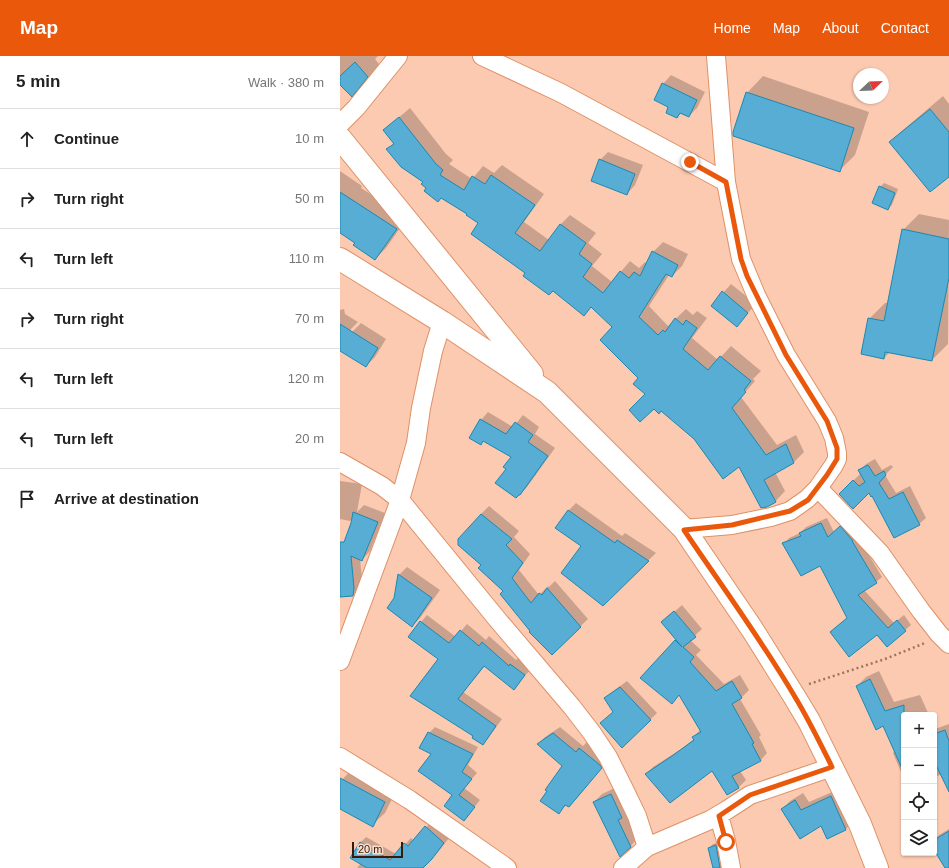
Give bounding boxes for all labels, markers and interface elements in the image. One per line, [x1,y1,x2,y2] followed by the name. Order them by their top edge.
[20,17,58,38] text: Map
[714,20,751,36] text: Home
[773,20,800,36] text: Map
[822,20,859,36] text: About
[881,20,929,36] text: Contact
[853,68,889,104] north arrow
[16,72,60,91] text: 5 min
[248,75,324,90] text: Walk · 380 m
[16,128,38,150] icon: ahead
[54,130,119,147] text: Continue
[295,131,324,146] text: 10 m
[681,153,699,171] route end
[16,188,38,210] icon: right
[54,190,124,207] text: Turn right
[295,191,324,206] text: 50 m
[16,248,38,270] icon: left
[54,250,113,267] text: Turn left
[289,251,324,266] text: 110 m
[16,308,38,330] icon: right
[54,310,124,327] text: Turn right
[295,311,324,326] text: 70 m
[16,368,38,390] icon: left
[54,370,113,387] text: Turn left
[288,371,324,386] text: 120 m
[16,428,38,450] icon: left
[54,430,113,447] text: Turn left
[295,431,324,446] text: 20 m
[16,488,38,510] icon: arrive
[54,490,199,507] text: Arrive at destination
[901,712,937,856] map controls
[901,712,937,748] button: +
[901,748,937,784] button: −
[901,784,937,820] button: locate
[901,820,937,856] button: layers
[717,833,735,851] route start
[352,840,403,859] scale bar
[358,843,382,855] text: 20 m

